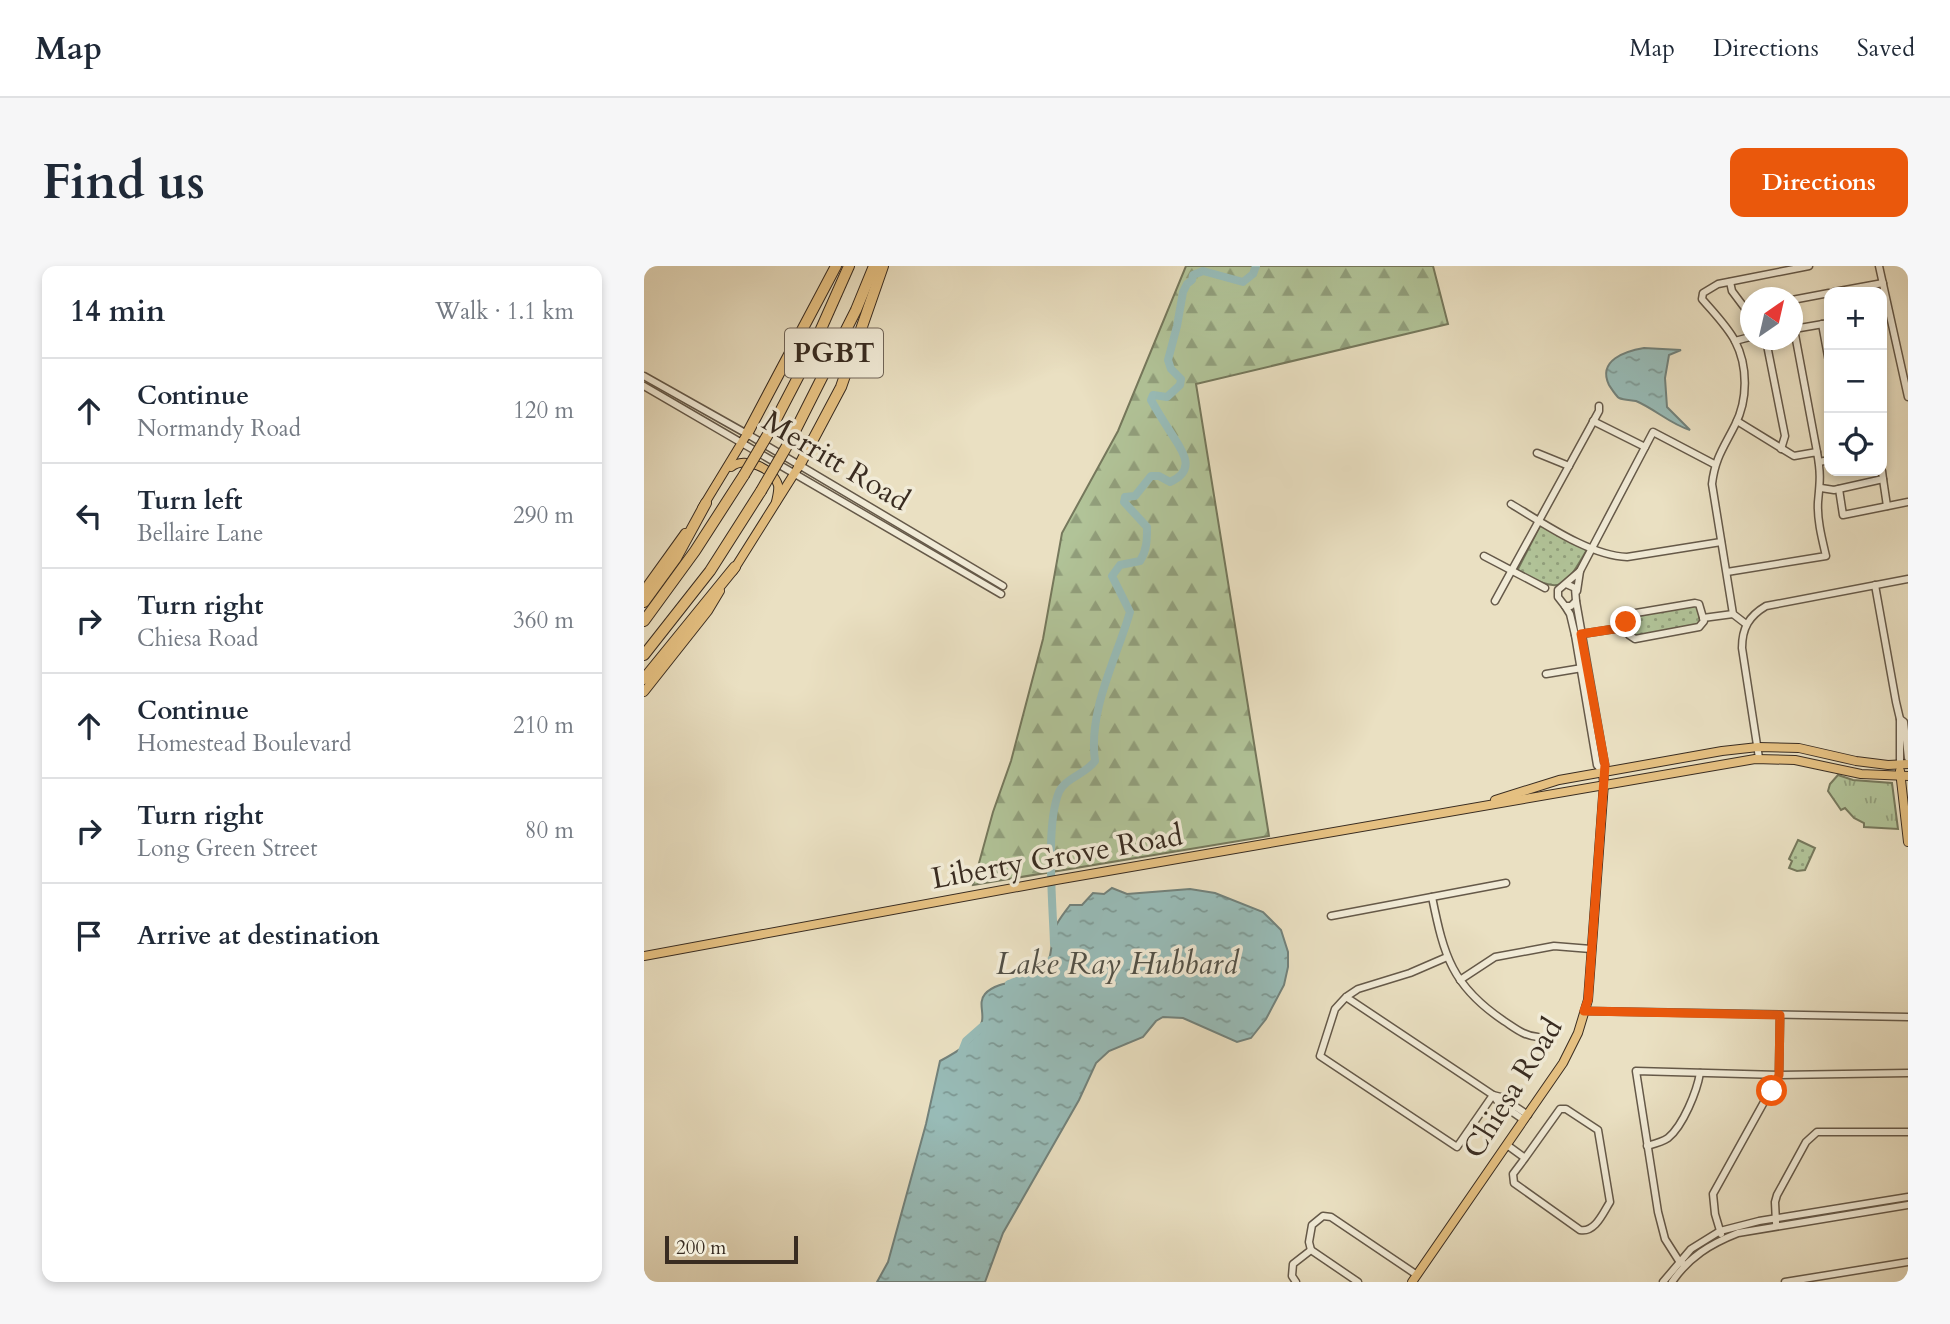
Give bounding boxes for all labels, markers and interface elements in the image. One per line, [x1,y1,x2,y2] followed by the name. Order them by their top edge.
[35,26,102,71] text: Map
[1629,32,1675,65] text: Map
[1713,32,1819,65] text: Directions
[1857,32,1915,65] text: Saved
[1730,148,1908,217] button: Directions
[42,149,205,216] text: Find us
[1740,287,1803,350] north arrow
[1824,287,1887,476] map controls
[1824,287,1887,350] button: +
[70,291,165,332] text: 14 min
[435,296,574,327] text: Walk · 1.1 km
[785,328,883,378] road number: PGBT
[1824,350,1887,413] button: −
[137,378,249,413] text: Continue
[70,392,108,430] icon: ahead
[513,395,574,426] text: 120 m
[755,401,917,521] street label: Merritt Road
[137,413,301,444] text: Normandy Road
[1824,413,1887,476] button: locate
[137,483,242,518] text: Turn left
[70,497,108,535] icon: left
[513,500,574,531] text: 290 m
[137,518,264,549] text: Bellaire Lane
[137,588,264,623] text: Turn right
[70,602,108,640] icon: right
[513,605,574,636] text: 360 m
[1610,606,1641,637] route end
[137,623,258,654] text: Chiesa Road
[137,693,249,728] text: Continue
[70,707,108,745] icon: ahead
[513,710,574,741] text: 210 m
[137,728,352,759] text: Homestead Boulevard
[137,798,264,833] text: Turn right
[70,812,108,850] icon: right
[525,815,574,846] text: 80 m
[928,815,1186,899] street label: Liberty Grove Road
[137,833,318,864] text: Long Green Street
[70,917,108,955] icon: arrive
[137,918,380,953] text: Arrive at destination
[996,942,1240,986] water label: Lake Ray Hubbard
[1454,1010,1572,1166] street label: Chiesa Road
[1756,1075,1787,1106] route start
[665,1233,798,1265] scale bar
[676,1235,726,1261] text: 200 m

